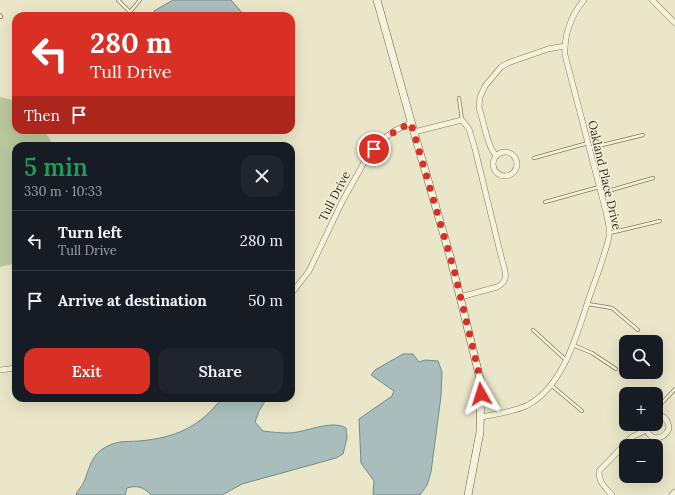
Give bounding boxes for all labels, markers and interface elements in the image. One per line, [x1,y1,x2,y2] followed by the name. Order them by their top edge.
[90,25,172,61] text: 280 m
[24,28,76,80] icon: left
[90,60,172,83] text: Tull Drive
[68,104,90,126] icon: arrive
[24,106,60,125] text: Then
[585,119,625,232] street label: Oakland Place Drive
[357,132,391,166] pin
[363,138,385,160] icon: arrive
[24,152,88,183] text: 5 min
[241,155,283,197] button: close
[315,168,353,224] street label: Tull Drive
[24,183,102,200] text: 330 m · 10:33
[58,223,122,242] text: Turn left
[24,230,46,252] icon: left
[240,231,283,250] text: 280 m
[58,242,117,259] text: Tull Drive
[24,290,46,312] icon: arrive
[58,291,207,310] text: Arrive at destination
[248,291,283,310] text: 50 m
[619,335,663,483] map controls
[619,335,663,379] button: search
[24,348,150,394] button: Exit
[158,348,283,394] button: Share
[460,373,502,415] position arrow
[619,387,663,431] button: +
[619,439,663,483] button: −

